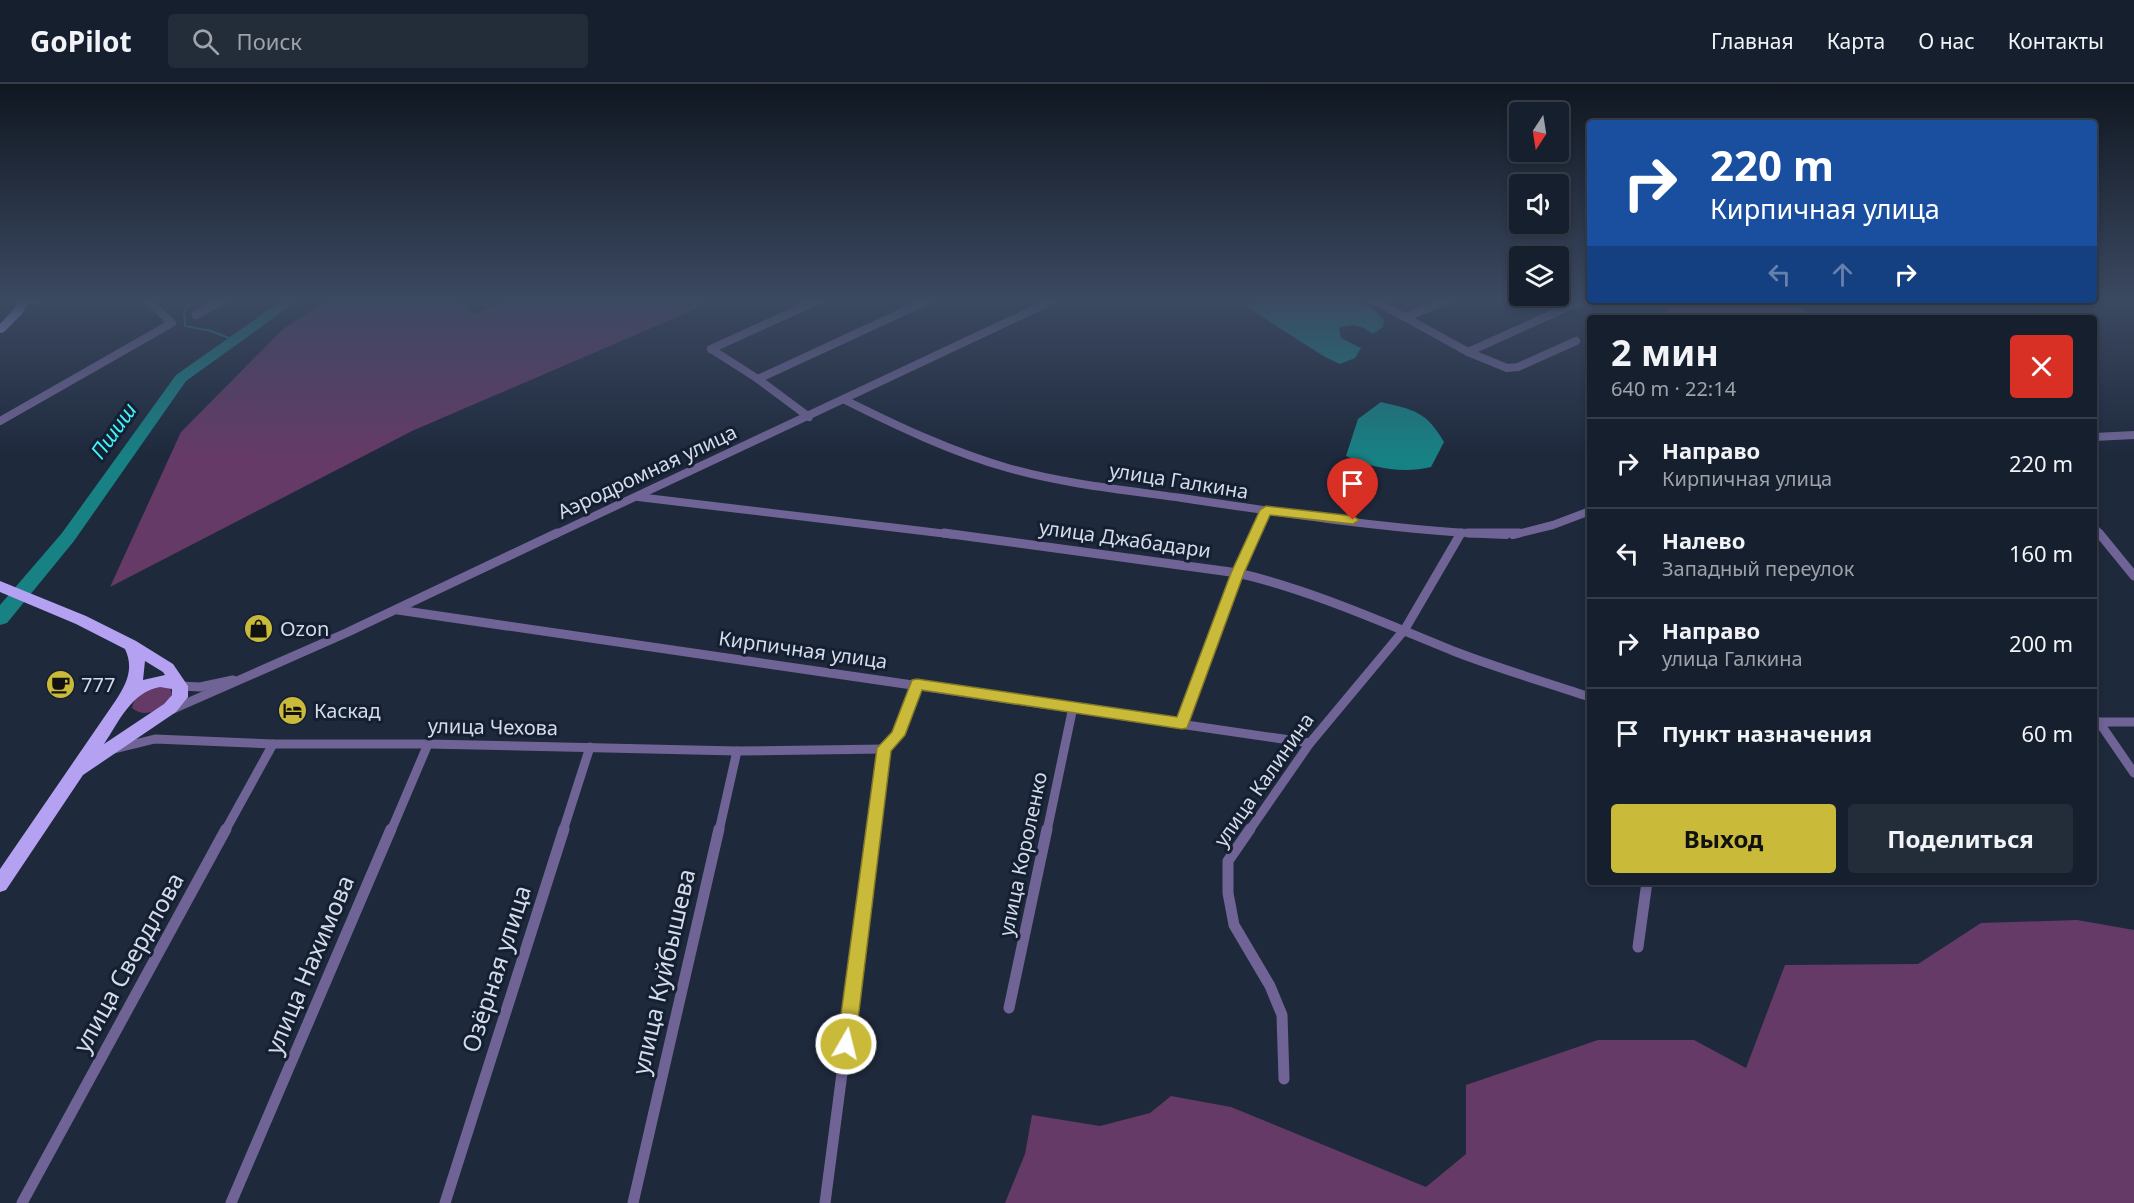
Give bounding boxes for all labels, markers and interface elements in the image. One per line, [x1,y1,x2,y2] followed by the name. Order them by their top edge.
[168,14,588,68] search box
[30,22,132,60] text: GoPilot
[189,25,222,58] icon: search
[237,26,302,56] text: Поиск
[1711,27,1794,55] text: Главная
[1827,27,1885,55] text: Карта
[1918,27,1975,55] text: О нас
[2008,27,2104,55] text: Контакты
[1509,102,1569,162] north arrow
[1509,102,1569,306] map controls
[1710,136,1834,193] text: 220 m
[1611,144,1689,222] icon: right
[1509,174,1569,234] button: sound
[1710,190,1940,227] text: Кирпичная улица
[1509,246,1569,306] button: layers
[1763,258,1796,291] icon: left
[1826,258,1859,291] icon: ahead
[1889,258,1922,291] icon: right
[1611,328,1719,377] text: 2 мин
[2010,335,2073,398] button: close
[1611,375,1736,402] text: 640 m · 22:14
[84,397,143,464] water label: Пшиш
[553,418,741,525] street label: Аэродромная улица
[1662,435,1760,465] text: Направо
[1611,447,1644,480] icon: right
[2009,448,2073,478] text: 220 m
[1108,456,1251,505] street label: улица Галкина
[1327,458,1378,520] pin
[1662,465,1832,492] text: Кирпичная улица
[1336,467,1369,500] icon: arrive
[1037,513,1213,564] street label: улица Джабадари
[1662,525,1745,555] text: Налево
[1611,537,1644,570] icon: left
[2009,538,2073,568] text: 160 m
[1662,555,1854,582] text: Западный переулок
[243,613,275,645] shop icon: Ozon
[280,615,329,642] place label: Ozon
[1662,615,1760,645] text: Направо
[717,624,889,675] street label: Кирпичная улица
[1611,627,1644,660] icon: right
[2009,628,2073,658] text: 200 m
[1662,645,1803,672] text: улица Галкина
[44,669,76,701] cafe icon: 777
[81,671,115,698] place label: 777
[277,695,309,727] hotel icon: Каскад
[314,697,381,724] place label: Каскад
[1207,707,1320,852] street label: улица Калинина
[428,712,558,741] street label: улица Чехова
[1611,717,1644,750] icon: arrive
[1662,718,1872,748] text: Пункт назначения
[2022,718,2073,748] text: 60 m
[992,769,1053,938] street label: улица Короленко
[1611,804,1836,873] button: Выход
[1848,804,2073,873] button: Поделиться
[64,866,191,1058] street label: улица Свердлова
[623,866,702,1078] street label: улица Куйбышева
[256,870,361,1059] street label: улица Нахимова
[453,881,538,1056] street label: Озёрная улица
[814,1012,878,1076] position arrow

